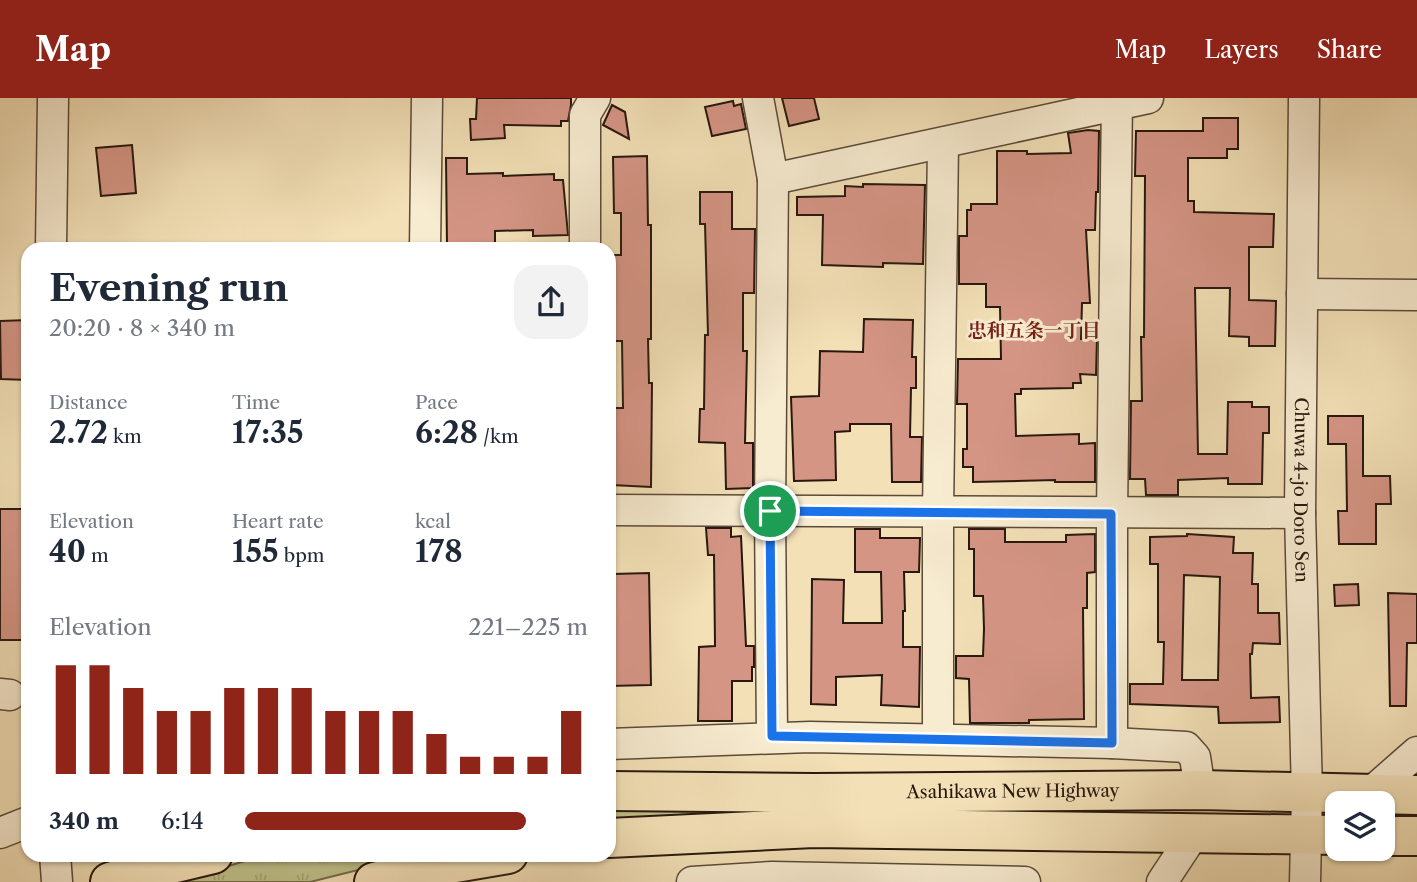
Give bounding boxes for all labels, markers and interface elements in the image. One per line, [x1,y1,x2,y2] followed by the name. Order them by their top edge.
[35,29,111,70] text: Map
[1115,35,1166,64] text: Map
[1204,35,1279,64] text: Layers
[1317,35,1382,64] text: Share
[49,264,289,311] text: Evening run
[514,265,588,339] button: share
[49,314,235,342] text: 20:20 · 8 × 340 m
[967,319,1101,342] district label: 忠和五条一丁目
[49,391,128,414] text: Distance
[232,391,280,414] text: Time
[415,391,458,414] text: Pace
[1289,397,1313,583] street label: Chuwa 4-jo Doro Sen
[49,414,108,451] text: 2.72
[232,414,304,451] text: 17:35
[415,414,478,451] text: 6:28
[108,425,142,448] text: km
[478,425,519,448] text: /km
[740,481,800,541] pin
[751,492,789,530] icon: arrive
[49,510,134,533] text: Elevation
[232,510,324,533] text: Heart rate
[415,510,451,533] text: kcal
[49,533,86,570] text: 40
[232,533,279,570] text: 155
[415,533,463,570] text: 178
[86,544,109,567] text: m
[279,544,325,567] text: bpm
[49,613,152,641] text: Elevation
[468,613,588,641] text: 221–225 m
[905,780,1121,803] street label: Asahikawa New Highway
[1325,791,1395,861] map controls
[1325,791,1395,861] button: layers
[49,807,119,835] text: 340 m
[161,807,204,835] text: 6:14

